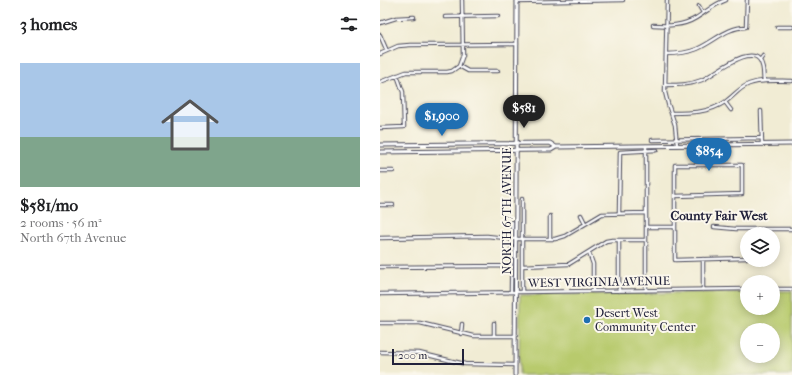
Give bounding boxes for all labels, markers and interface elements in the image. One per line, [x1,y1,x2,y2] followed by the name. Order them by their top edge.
[338,13,360,35] icon: filters
[20,14,77,34] text: 3 homes
[154,89,226,161] icon: home
[500,95,548,129] pin: $581
[512,100,536,115] text: $581
[409,103,475,137] pin: $1,900
[424,108,460,123] text: $1,900
[685,138,733,172] pin: $854
[696,143,722,158] text: $854
[500,147,514,275] street label: NORTH 67TH AVENUE
[20,195,78,215] text: $581/mo
[670,208,768,224] district label: County Fair West
[20,215,102,230] text: 2 rooms · 56 m²
[740,227,780,363] map controls
[740,227,780,267] button: layers
[20,230,126,245] text: North 67th Avenue
[527,274,670,290] street label: WEST VIRGINIA AVENUE
[740,275,780,315] button: +
[595,306,697,334] place label: Desert West Community Center
[582,315,592,325] marker: Desert West Community Center
[740,323,780,363] button: −
[392,347,464,366] scale bar
[398,349,427,362] text: 200 m

